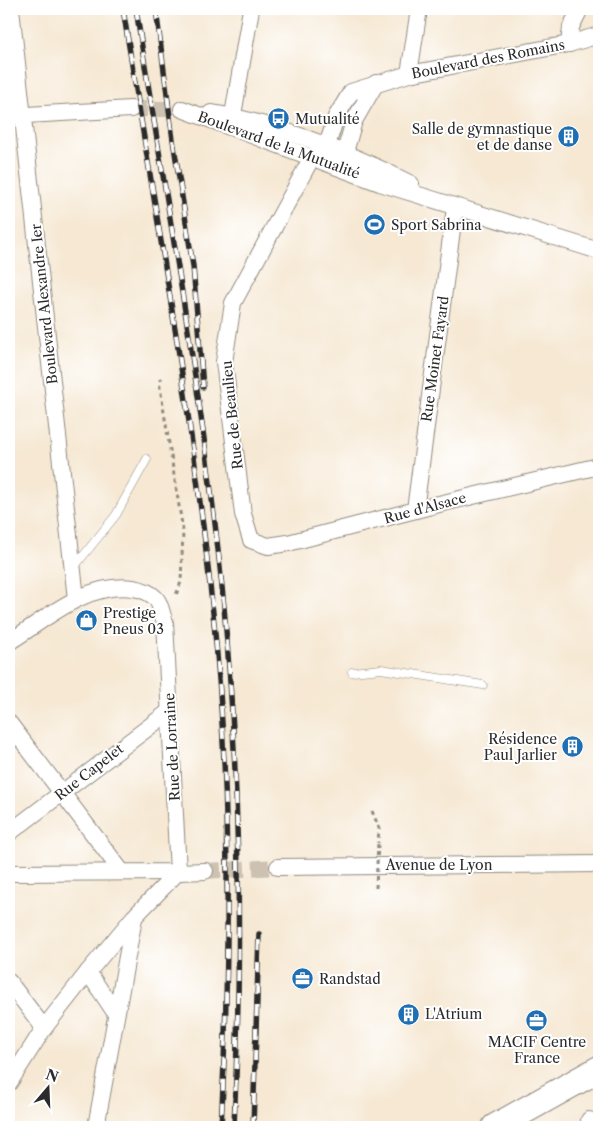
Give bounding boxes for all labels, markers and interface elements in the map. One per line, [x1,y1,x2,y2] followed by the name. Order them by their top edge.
[410,35,566,83] street label: Boulevard des Romains
[195,107,363,183] street label: Boulevard de la Mutualité
[267,107,291,131] bus stop icon: Mutualité
[295,110,360,128] place label: Mutualité
[412,120,552,154] place label: Salle de gymnastique et de danse
[556,125,580,149] building icon: Salle de gymnastique et de danse
[363,213,387,237] sports icon: Sport Sabrina
[391,216,482,234] place label: Sport Sabrina
[27,223,61,385] street label: Boulevard Alexandre Ier
[417,294,453,423] street label: Rue Moinet Fayard
[217,359,247,470] street label: Rue de Beaulieu
[382,488,468,528] street label: Rue d'Alsace
[103,604,164,638] place label: Prestige Pneus 03
[75,609,99,633] shop icon: Prestige Pneus 03
[160,692,184,802] street label: Rue de Lorraine
[484,730,557,764] place label: Résidence Paul Jarlier
[561,735,585,759] building icon: Résidence Paul Jarlier
[51,740,127,804] street label: Rue Capelet
[385,856,493,874] street label: Avenue de Lyon
[291,967,315,991] office icon: Randstad
[319,970,381,988] place label: Randstad
[397,1002,421,1026] building icon: L'Atrium
[425,1005,482,1023] place label: L'Atrium
[525,1008,549,1032] office icon: MACIF Centre France
[488,1033,586,1067] place label: MACIF Centre France
[22,1064,72,1114] north arrow
[44,1065,61,1086] text: N

